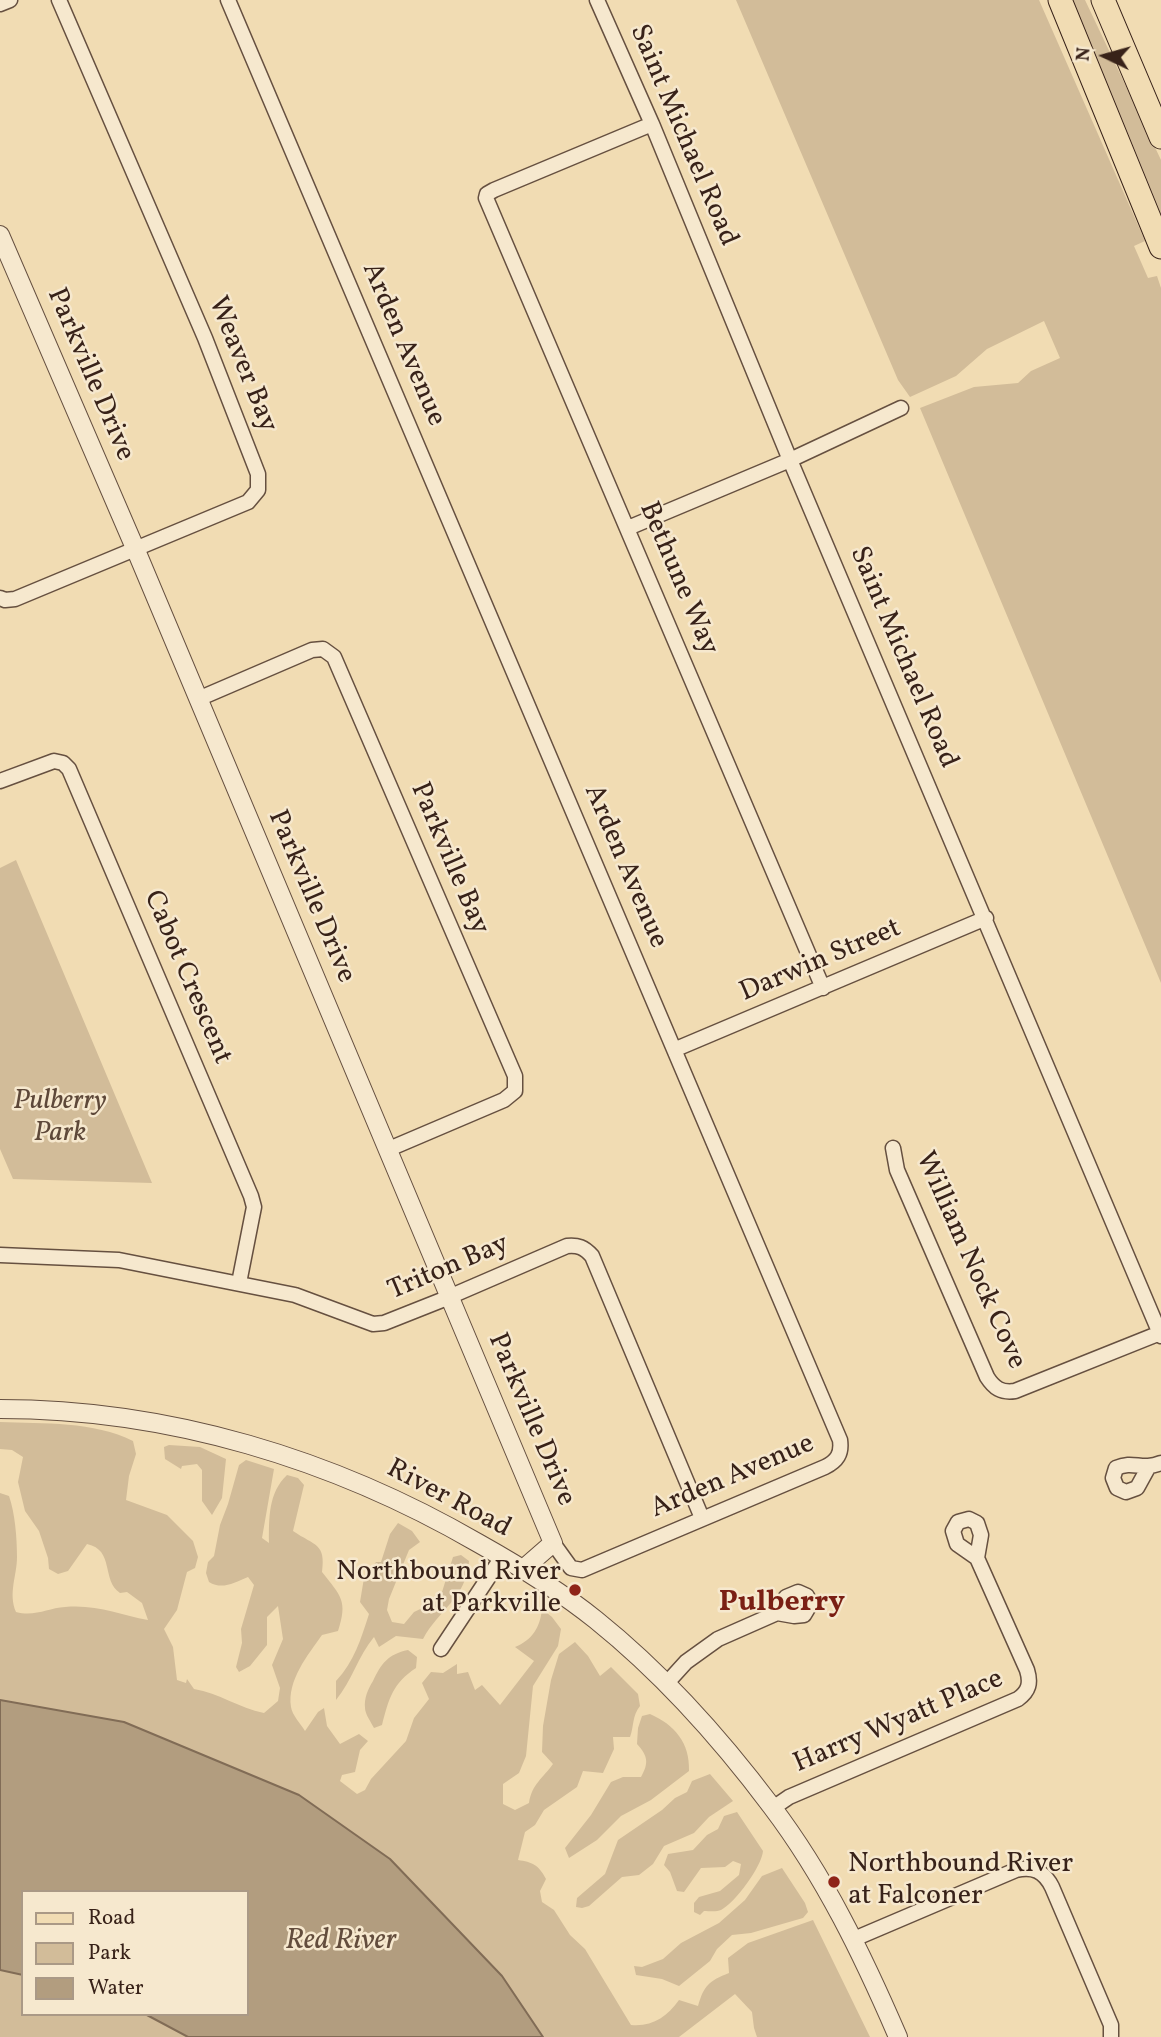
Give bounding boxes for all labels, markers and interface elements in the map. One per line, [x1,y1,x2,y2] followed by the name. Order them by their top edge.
[620,20,744,252] street label: Saint Michael Road
[1070,21,1140,91] north arrow
[1071,46,1098,62] text: N
[352,258,452,432] street label: Arden Avenue
[38,284,140,466] street label: Parkville Drive
[199,292,283,438] street label: Weaver Bay
[630,497,724,661] street label: Bethune Way
[840,542,964,774] street label: Saint Michael Road
[401,778,495,940] street label: Parkville Bay
[574,780,674,954] street label: Arden Avenue
[259,806,361,988] street label: Parkville Drive
[134,886,238,1070] street label: Cabot Crescent
[735,913,907,1011] street label: Darwin Street
[13,1086,107,1152] park label: Pulberry Park
[906,1147,1032,1375] street label: William Nock Cove
[384,1229,514,1309] street label: Triton Bay
[479,1329,581,1511] street label: Parkville Drive
[646,1428,820,1528] street label: Arden Avenue
[380,1453,516,1547] street label: River Road
[336,1557,561,1623] place label: Northbound River at Parkville
[567,1582,583,1598] marker: Northbound River at Parkville
[719,1586,845,1622] district label: Pulberry
[789,1664,1009,1782] street label: Harry Wyatt Place
[848,1849,1073,1915] place label: Northbound River at Falconer
[826,1874,842,1890] marker: Northbound River at Falconer
[21,1890,248,2016] legend
[88,1904,135,1933] text: Road
[285,1924,397,1960] water label: Red River
[88,1939,131,1968] text: Park
[88,1974,144,2003] text: Water

